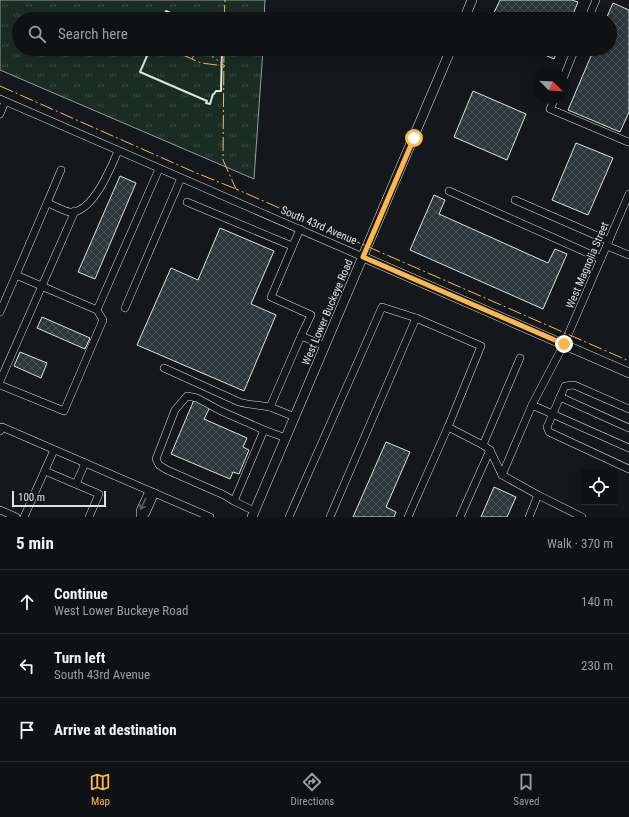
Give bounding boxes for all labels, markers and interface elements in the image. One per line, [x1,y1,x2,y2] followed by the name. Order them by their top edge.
[12,12,617,56] search box
[26,23,48,45] icon: search
[58,25,128,43] text: Search here
[533,68,569,104] north arrow
[405,129,423,147] route start
[279,204,359,247] street label: South 43rd Avenue
[563,220,612,310] street label: West Magnolia Street
[299,257,356,367] street label: West Lower Buckeye Road
[555,335,573,353] route end
[581,469,617,505] map controls
[581,469,617,505] button: locate
[12,489,106,508] scale bar
[18,491,45,504] text: 100 m
[139,497,146,509] one-way arrow
[16,533,54,553] text: 5 min
[547,536,613,551] text: Walk · 370 m
[54,585,108,603] text: Continue
[16,591,38,613] icon: ahead
[581,594,613,609] text: 140 m
[54,603,188,618] text: West Lower Buckeye Road
[54,649,105,667] text: Turn left
[16,655,38,677] icon: left
[581,658,613,673] text: 230 m
[54,667,150,682] text: South 43rd Avenue
[16,719,38,741] icon: arrive
[54,721,177,739] text: Arrive at destination
[89,771,111,808] tab: Map
[290,771,334,808] tab: Directions
[513,771,540,808] tab: Saved

